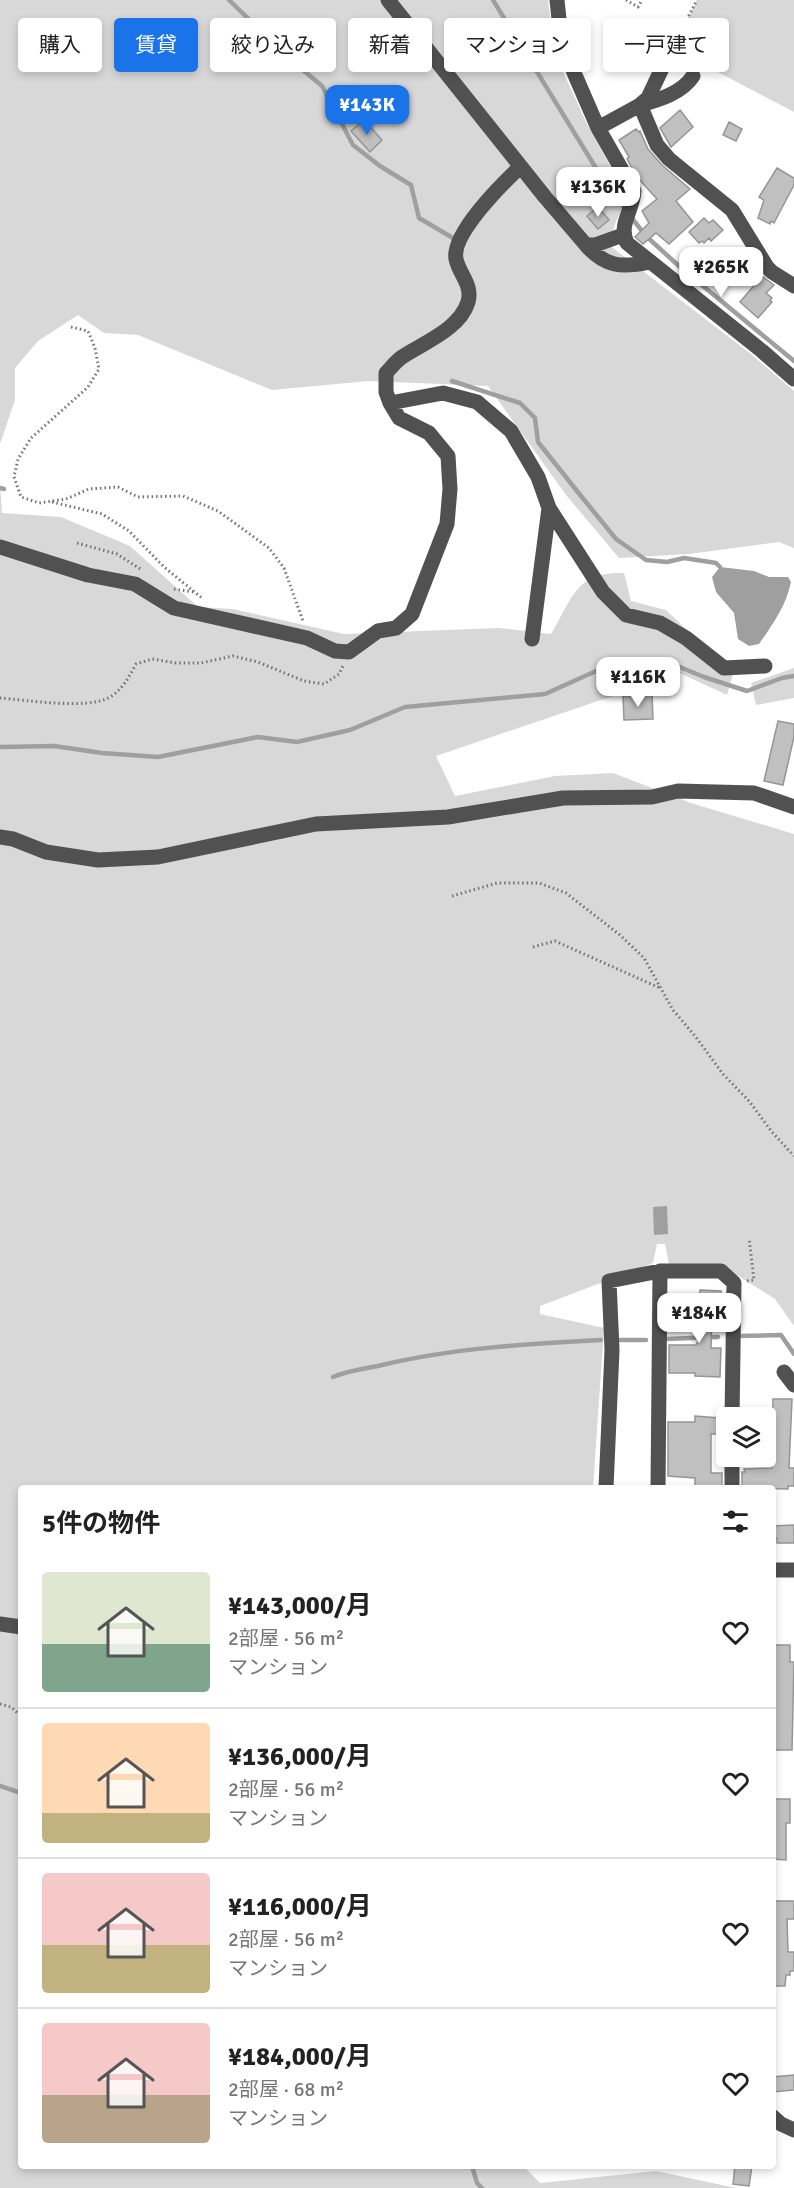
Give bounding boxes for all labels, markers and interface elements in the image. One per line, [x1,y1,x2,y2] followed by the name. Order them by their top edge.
[18,18,102,72] chip: 購入
[114,18,198,72] chip: 賃貸
[210,18,336,72] chip: 絞り込み
[348,18,432,72] chip: 新着
[444,18,591,72] chip: マンション
[603,18,729,72] chip: 一戸建て
[325,85,409,136] pin: ¥143K
[339,92,395,117] text: ¥143K
[556,167,640,218] pin: ¥136K
[570,174,626,199] text: ¥136K
[679,247,763,298] pin: ¥265K
[693,254,749,279] text: ¥265K
[596,657,680,708] pin: ¥116K
[610,664,666,689] text: ¥116K
[657,1293,741,1344] pin: ¥184K
[671,1300,727,1325] text: ¥184K
[716,1407,776,1467] map controls
[716,1407,776,1467] button: layers
[719,1505,752,1538] icon: filters
[42,1508,160,1540] text: 5件の物件
[228,1590,372,1622] text: ¥143,000/月
[90,1596,162,1668] icon: home
[719,1616,752,1649] icon: heart
[228,1626,344,1651] text: 2部屋 · 56 m²
[228,1655,328,1680] text: マンション
[228,1741,372,1773] text: ¥136,000/月
[90,1747,162,1819] icon: home
[719,1767,752,1800] icon: heart
[228,1777,344,1802] text: 2部屋 · 56 m²
[228,1806,328,1831] text: マンション
[228,1891,372,1923] text: ¥116,000/月
[90,1897,162,1969] icon: home
[719,1917,752,1950] icon: heart
[228,1927,344,1952] text: 2部屋 · 56 m²
[228,1956,328,1981] text: マンション
[228,2041,372,2073] text: ¥184,000/月
[90,2047,162,2119] icon: home
[719,2067,752,2100] icon: heart
[228,2077,344,2102] text: 2部屋 · 68 m²
[228,2106,328,2131] text: マンション

